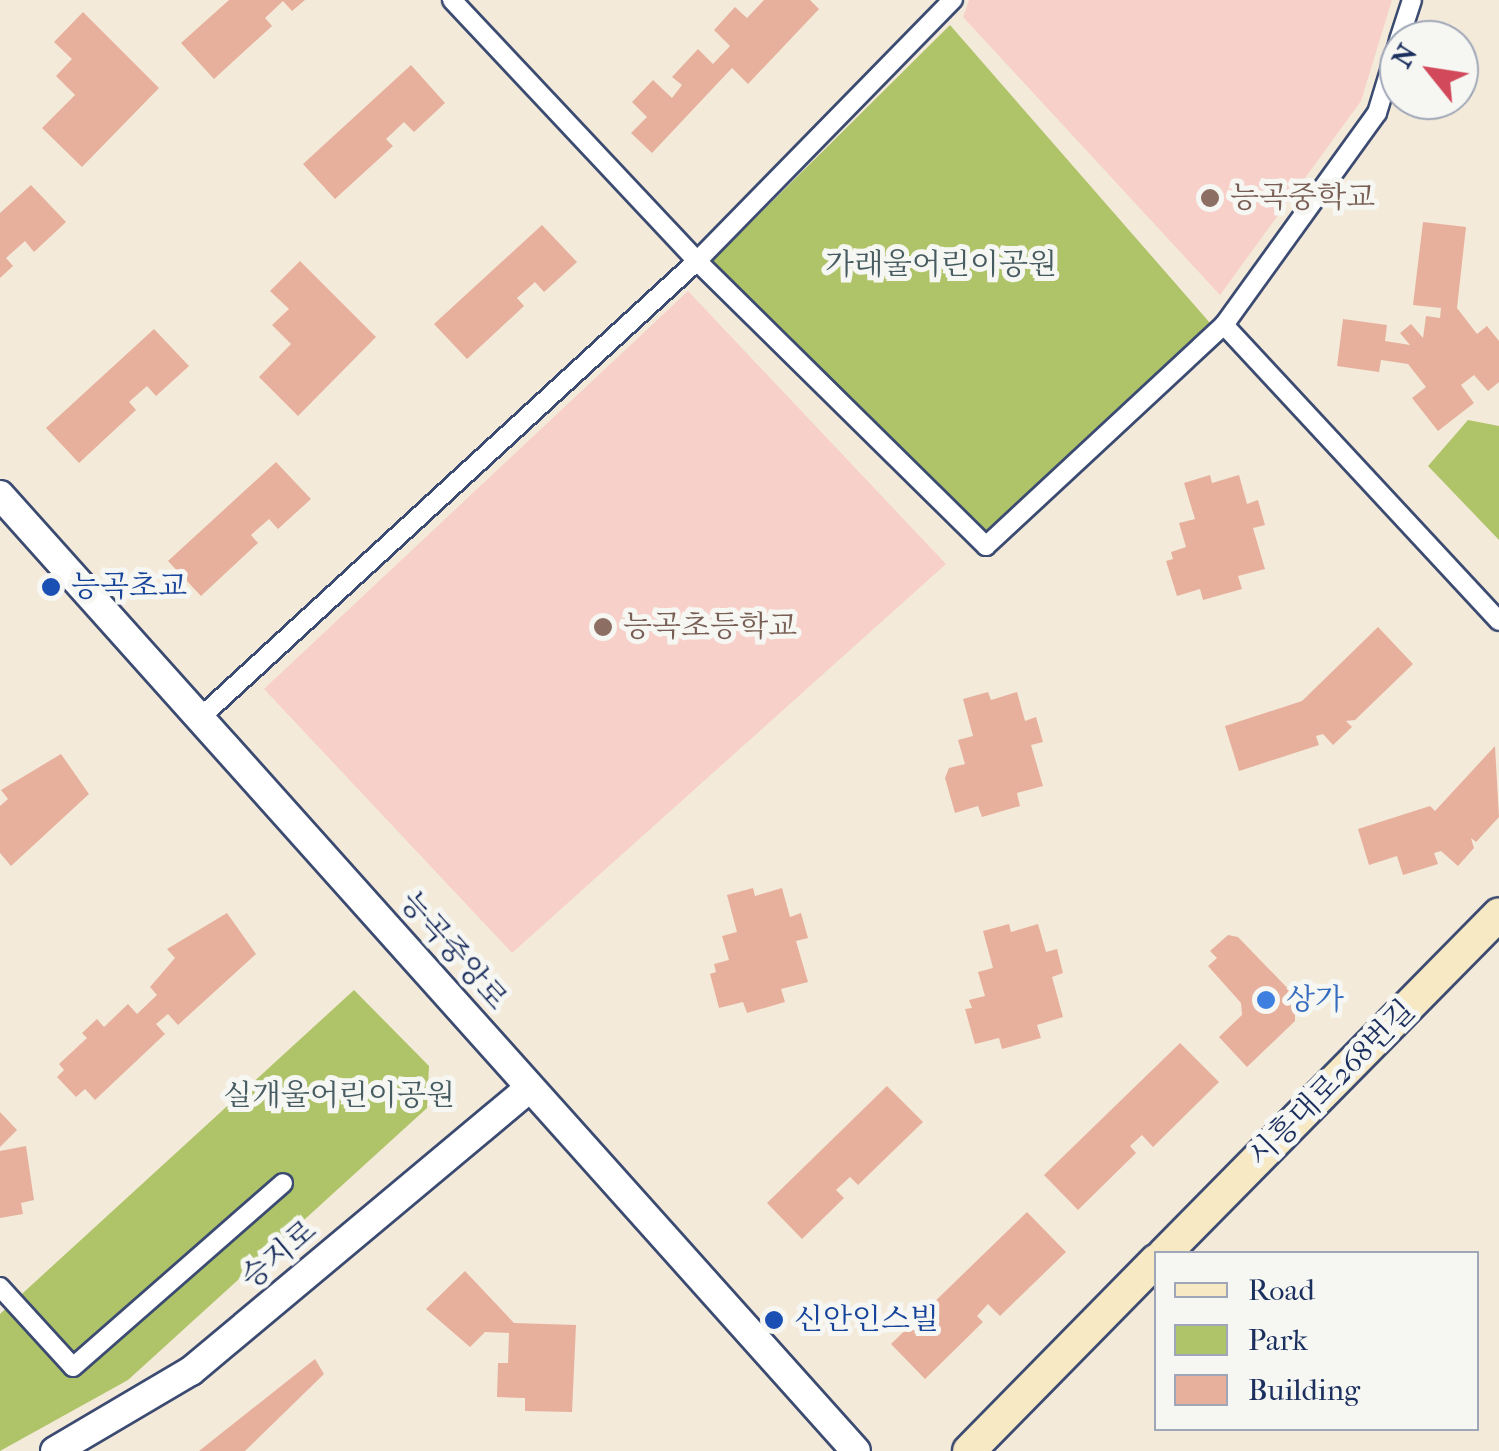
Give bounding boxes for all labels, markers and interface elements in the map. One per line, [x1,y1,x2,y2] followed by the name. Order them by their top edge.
[1379,20,1479,120] north arrow
[1385,38,1424,73] text: N
[1230,180,1375,216] place label: 능곡중학교
[1199,187,1221,209] marker: 능곡중학교
[825,247,1057,283] park label: 가래울어린이공원
[71,569,187,605] place label: 능곡초교
[40,576,62,598] marker: 능곡초교
[623,609,797,645] place label: 능곡초등학교
[592,616,614,638] marker: 능곡초등학교
[392,885,514,1017] street label: 능곡중앙로
[1286,982,1344,1018] place label: 상가
[1255,989,1277,1011] marker: 상가
[1241,993,1423,1175] street label: 시흥대로268번길
[223,1078,455,1114] park label: 실개울어린이공원
[234,1213,324,1297] street label: 승지로
[1154,1251,1479,1431] legend
[1248,1273,1315,1308] text: Road
[794,1302,939,1338] place label: 신안인스빌
[763,1309,785,1331] marker: 신안인스빌
[1248,1323,1308,1358] text: Park
[1248,1373,1360,1408] text: Building

